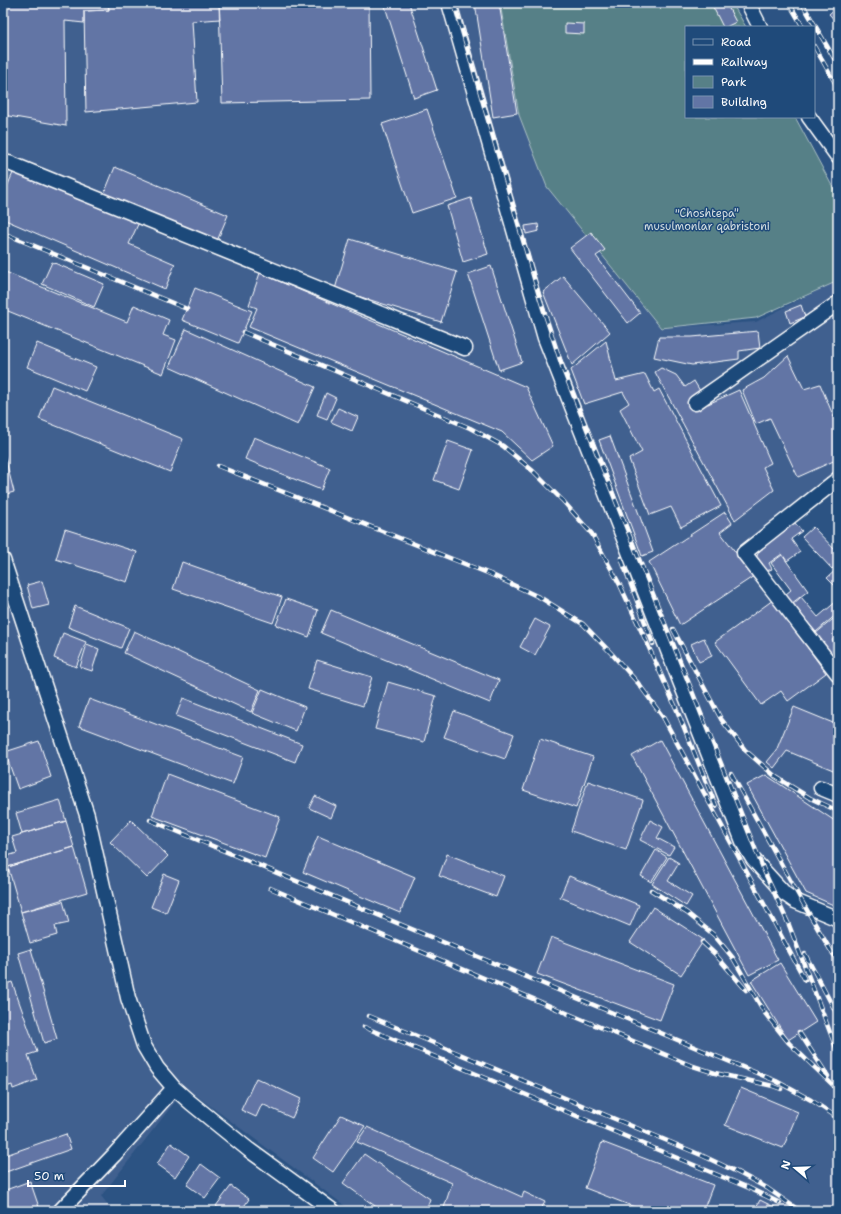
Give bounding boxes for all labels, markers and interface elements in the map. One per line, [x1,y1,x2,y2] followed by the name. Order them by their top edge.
[685,26,815,118] legend
[721,34,752,50] text: Road
[721,54,768,70] text: Railway
[721,74,747,90] text: Park
[721,94,767,110] text: Building
[644,206,770,234] park label: "Choshtepa" musulmonlar qabristoni
[775,1148,815,1188] north arrow
[778,1158,795,1171] text: N
[28,1162,125,1188] scale bar
[34,1168,64,1184] text: 50 m

